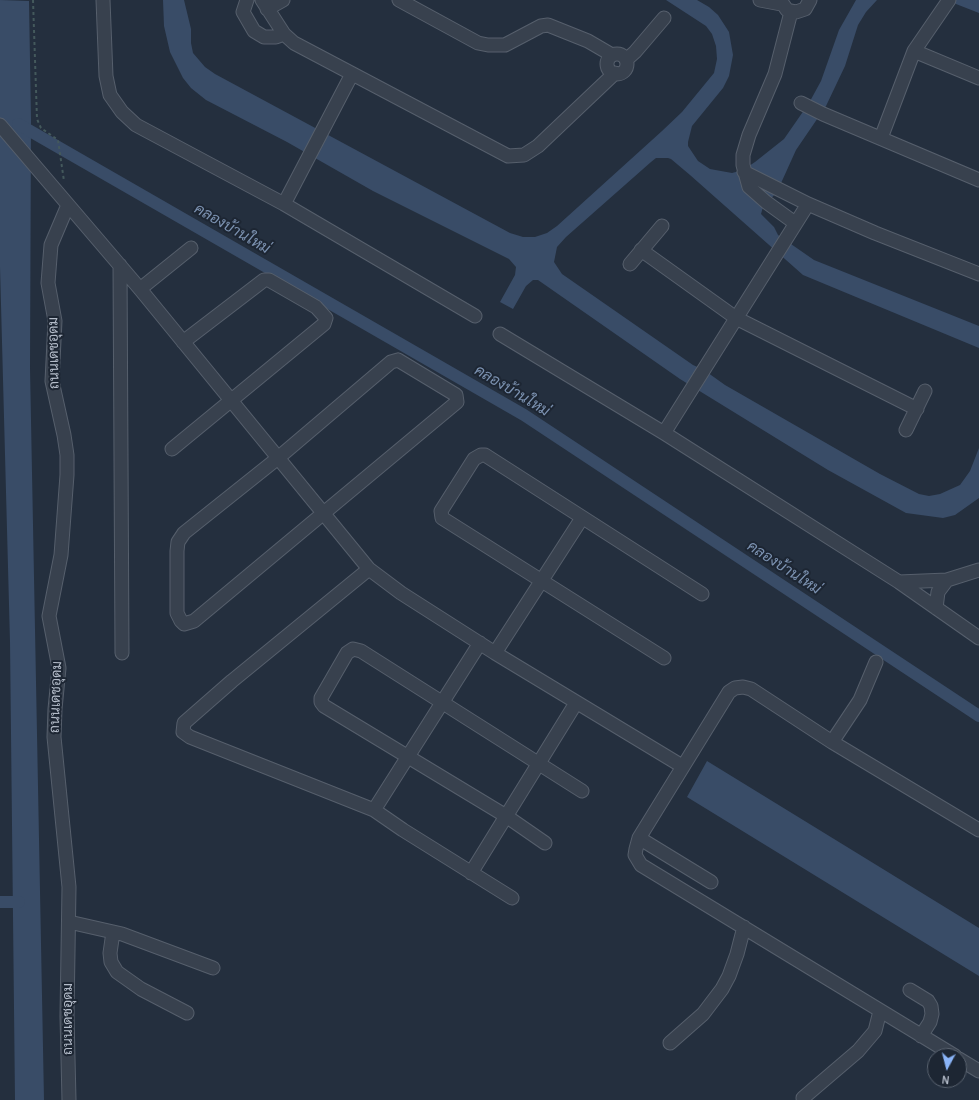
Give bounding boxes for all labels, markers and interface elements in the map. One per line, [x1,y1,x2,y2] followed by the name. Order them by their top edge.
[191,200,273,258] water label: คลองบ้านใหม่
[45,317,63,389] street label: ถนนเดชอุดม
[471,362,553,420] water label: คลองบ้านใหม่
[744,537,824,599] water label: คลองบ้านใหม่
[46,661,66,733] street label: ถนนเดชอุดม
[60,983,76,1055] street label: ถนนเดชอุดม
[927,1048,967,1088] north arrow
[941,1072,950,1086] text: N

